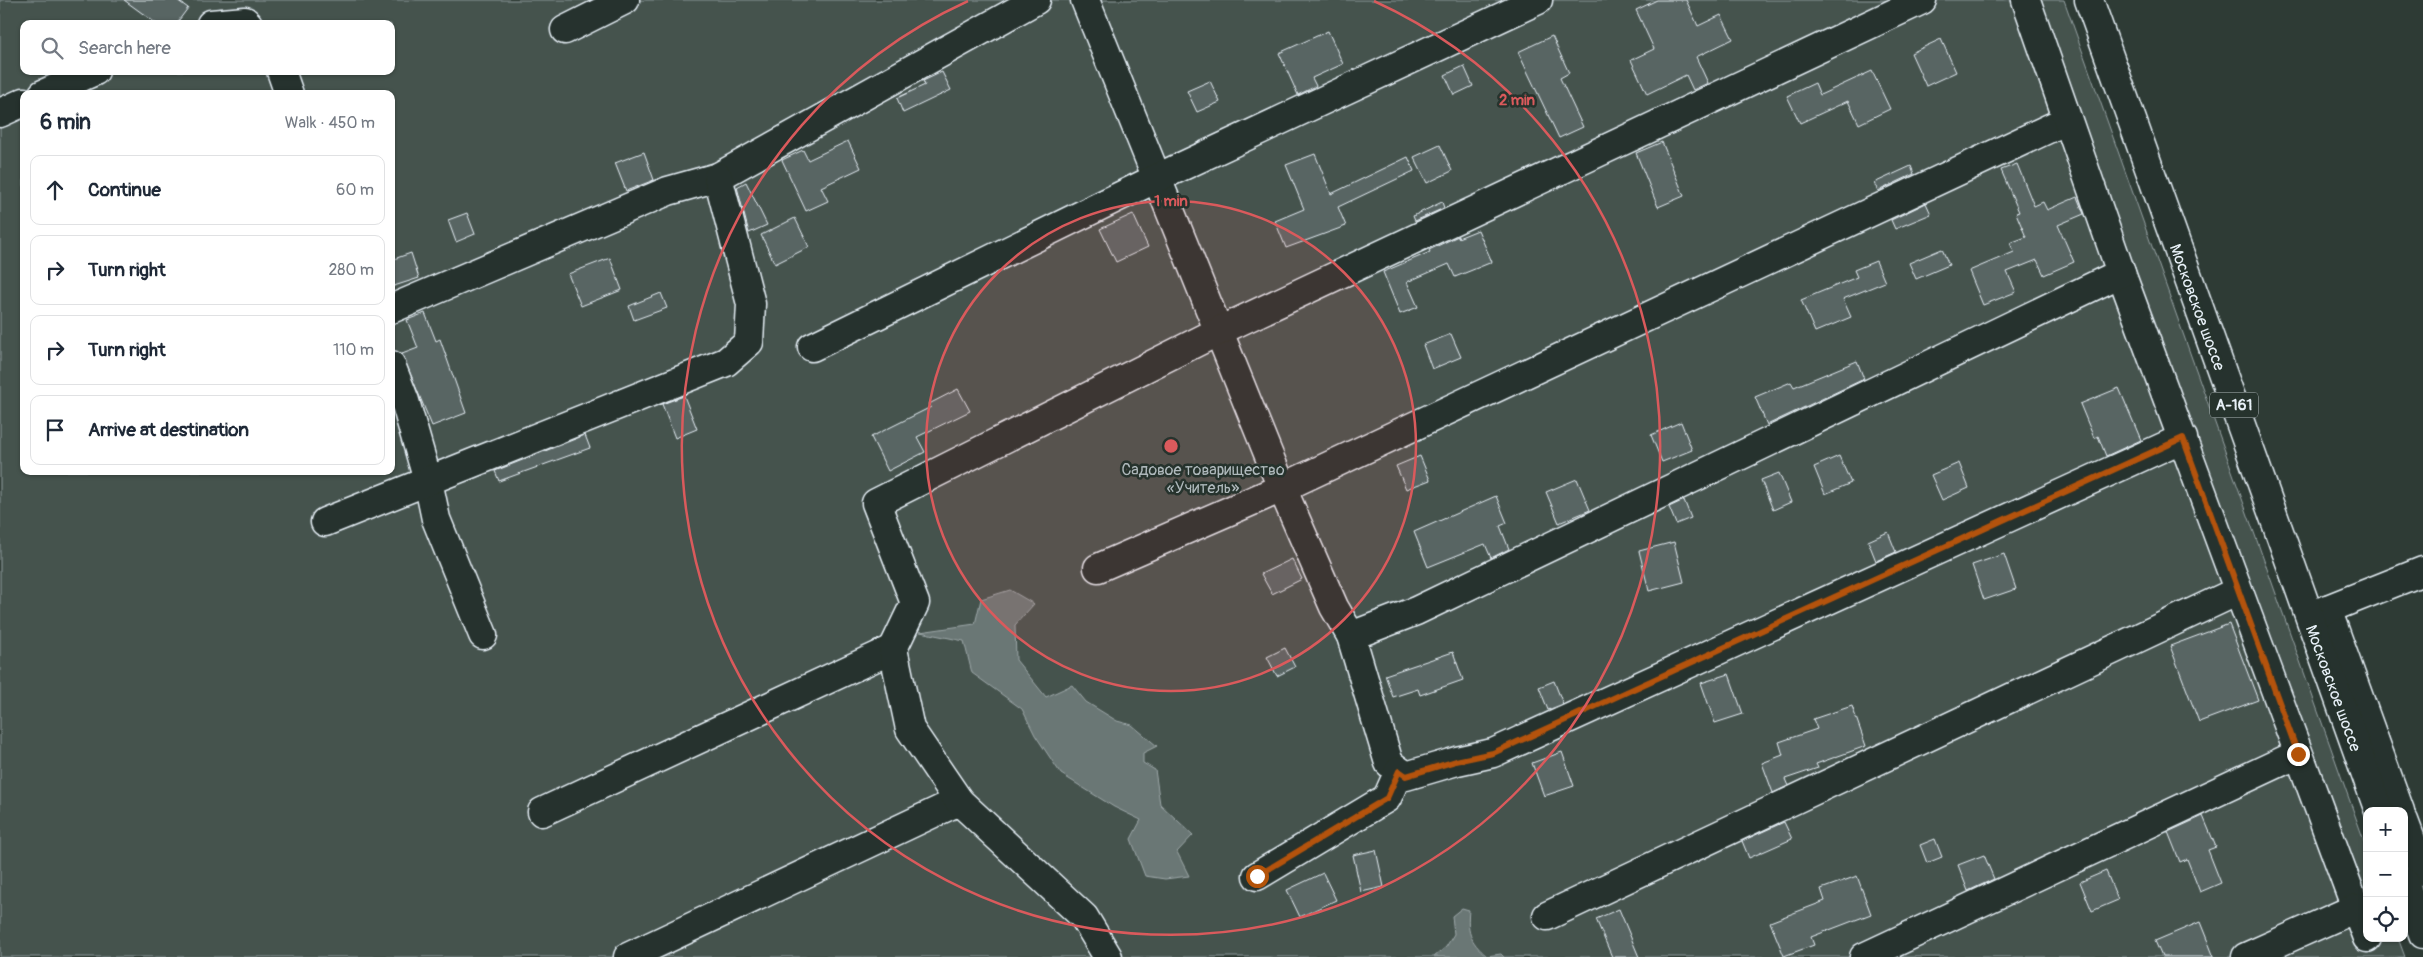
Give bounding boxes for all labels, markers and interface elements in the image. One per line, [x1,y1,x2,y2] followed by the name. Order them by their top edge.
[20,20,395,75] search box
[38,34,66,62] icon: search
[78,36,171,60] text: Search here
[1499,91,1535,110] text: 2 min
[40,109,91,136] text: 6 min
[285,113,375,133] text: Walk · 450 m
[41,176,69,204] icon: ahead
[88,178,161,202] text: Continue
[336,180,374,200] text: 60 m
[1154,192,1188,211] text: 1 min
[2165,241,2229,374] street label: Московское шоссе
[41,256,69,284] icon: right
[88,258,166,282] text: Turn right
[328,260,374,280] text: 280 m
[41,336,69,364] icon: right
[88,338,166,362] text: Turn right
[333,340,374,360] text: 110 m
[2210,392,2258,418] road number: А-161
[41,416,69,444] icon: arrive
[88,418,249,442] text: Arrive at destination
[1162,437,1180,455] centre of rings
[1121,460,1285,498] park label: Садовое товарищество «Учитель»
[2301,622,2365,755] street label: Московское шоссе
[2287,743,2310,766] route end
[2363,807,2408,942] map controls
[2363,807,2408,852] button: +
[2363,852,2408,897] button: −
[1246,865,1269,888] route start
[2363,897,2408,942] button: locate

